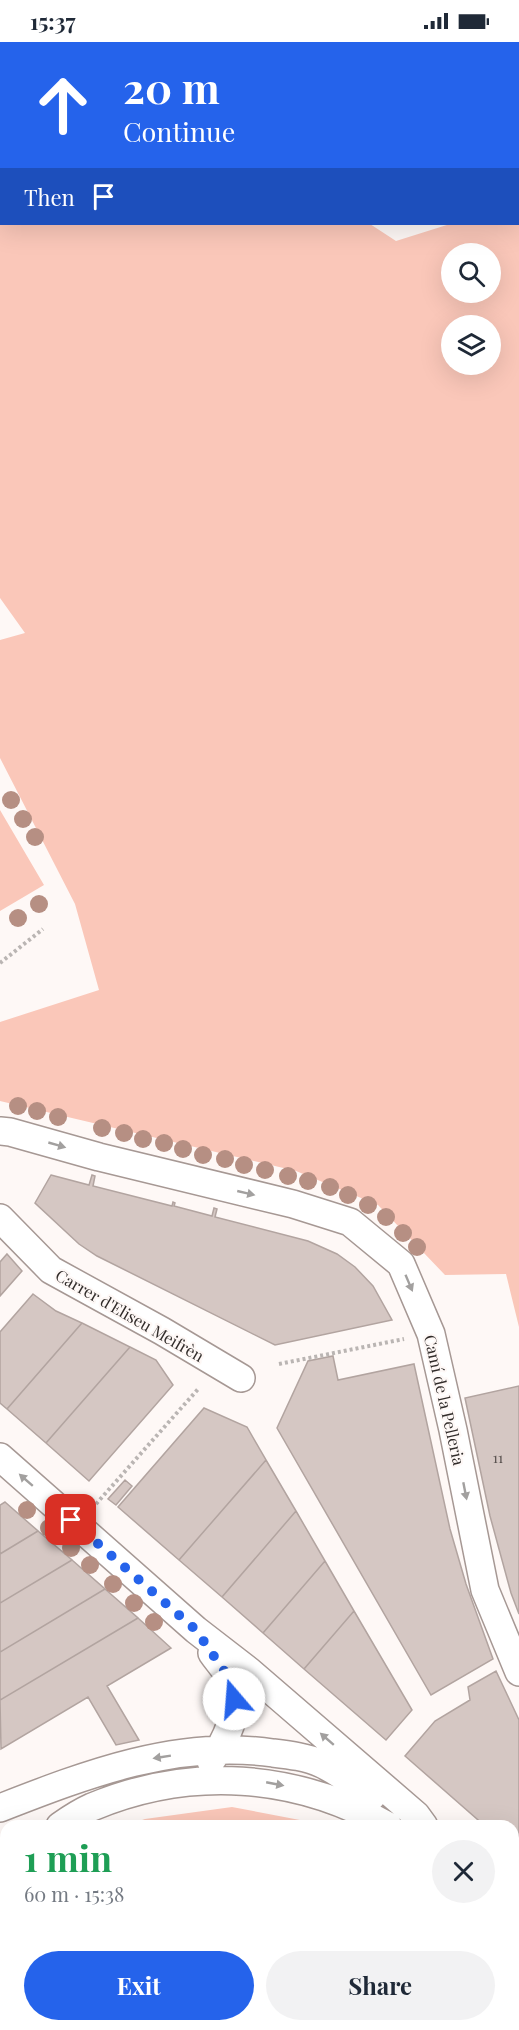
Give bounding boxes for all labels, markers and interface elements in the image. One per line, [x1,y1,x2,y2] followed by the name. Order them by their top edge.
[30,6,75,36] text: 15:37
[123,59,220,115] text: 20 m
[24,66,102,144] icon: ahead
[123,113,235,149] text: Continue
[87,180,120,213] icon: arrive
[24,182,75,212] text: Then
[441,243,501,375] map controls
[441,243,501,303] button: search
[441,315,501,375] button: layers
[48,1141,66,1150] one-way arrow
[236,1189,255,1198] one-way arrow
[52,1264,208,1366] street label: Carrer d'Eliseu Meifrèn
[404,1275,414,1293] one-way arrow
[420,1333,470,1467] street label: Camí de la Pelleria
[493,1448,503,1467] house number: 11
[19,1473,34,1487] one-way arrow
[461,1482,470,1501] one-way arrow
[45,1494,96,1545] pin
[54,1503,87,1536] icon: arrive
[202,1667,266,1731] position arrow
[320,1733,335,1746] one-way arrow
[152,1753,171,1762] one-way arrow
[266,1780,285,1789] one-way arrow
[24,1833,112,1881] text: 1 min
[432,1840,495,1903] button: close
[24,1880,125,1907] text: 60 m · 15:38
[24,1951,254,2020] button: Exit
[266,1951,495,2020] button: Share

